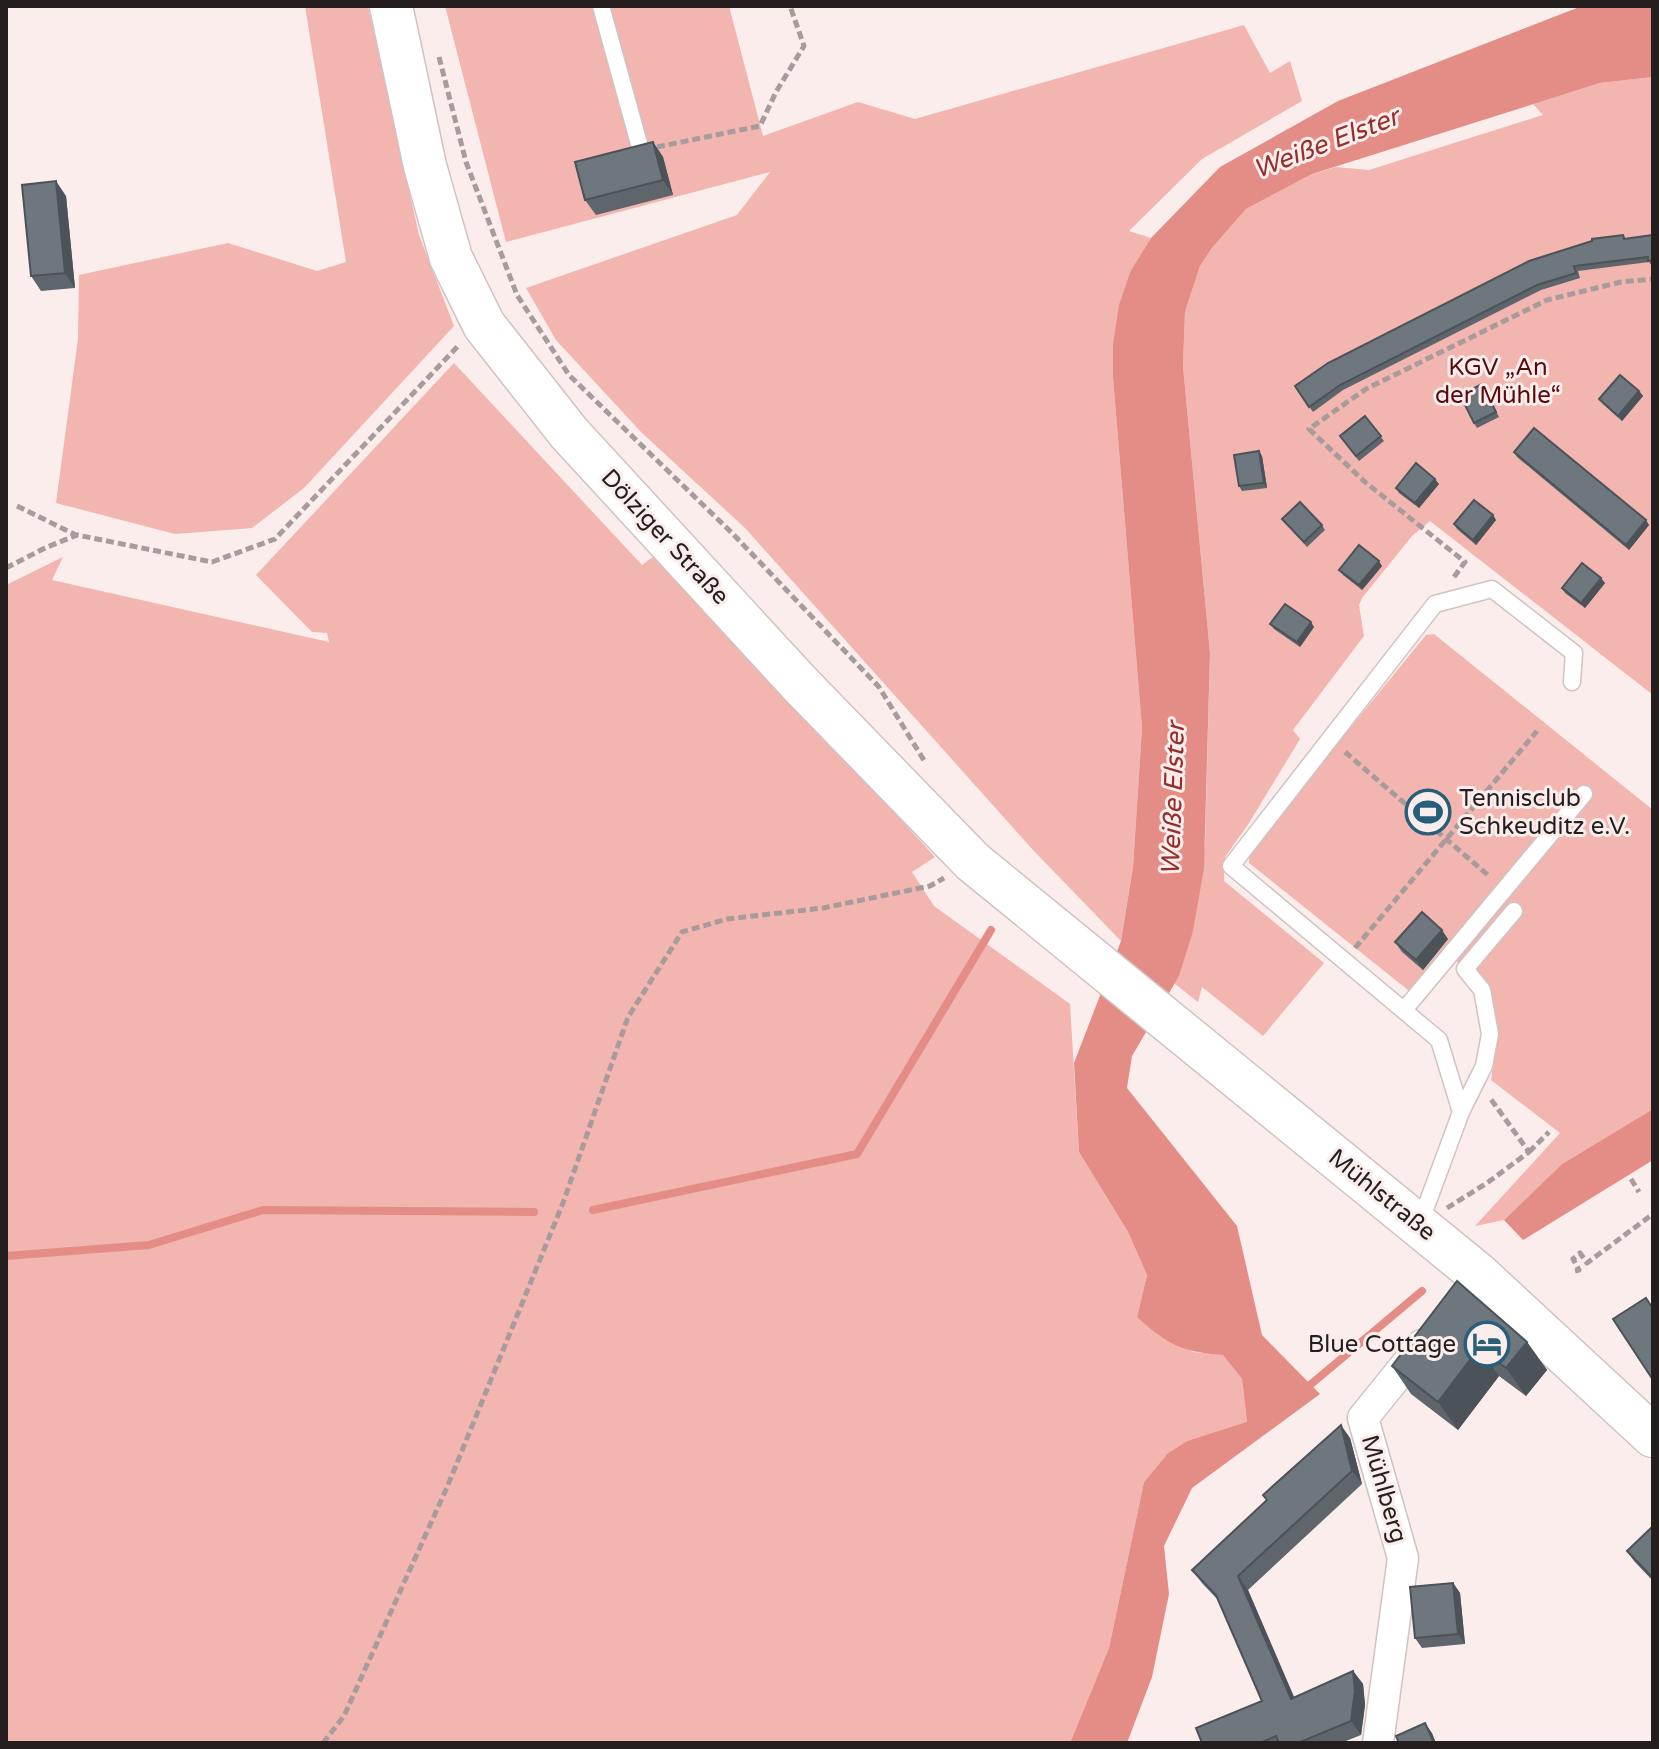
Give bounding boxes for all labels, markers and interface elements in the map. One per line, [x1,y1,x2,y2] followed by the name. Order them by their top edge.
[1249,100,1406,185] water label: Weiße Elster
[1435,353,1561,410] park label: KGV „An der Mühle“
[595,463,735,611] street label: Dölziger Straße
[1155,719,1191,876] water label: Weiße Elster
[1459,784,1630,841] place label: Tennisclub Schkeuditz e.V.
[1404,788,1452,836] sports icon: Tennisclub Schkeuditz e.V.
[1323,1143,1441,1247] street label: Mühlstraße
[1463,1320,1511,1368] hotel icon: Blue Cottage
[1308,1330,1456,1359] place label: Blue Cottage
[1355,1432,1413,1546] street label: Mühlberg

